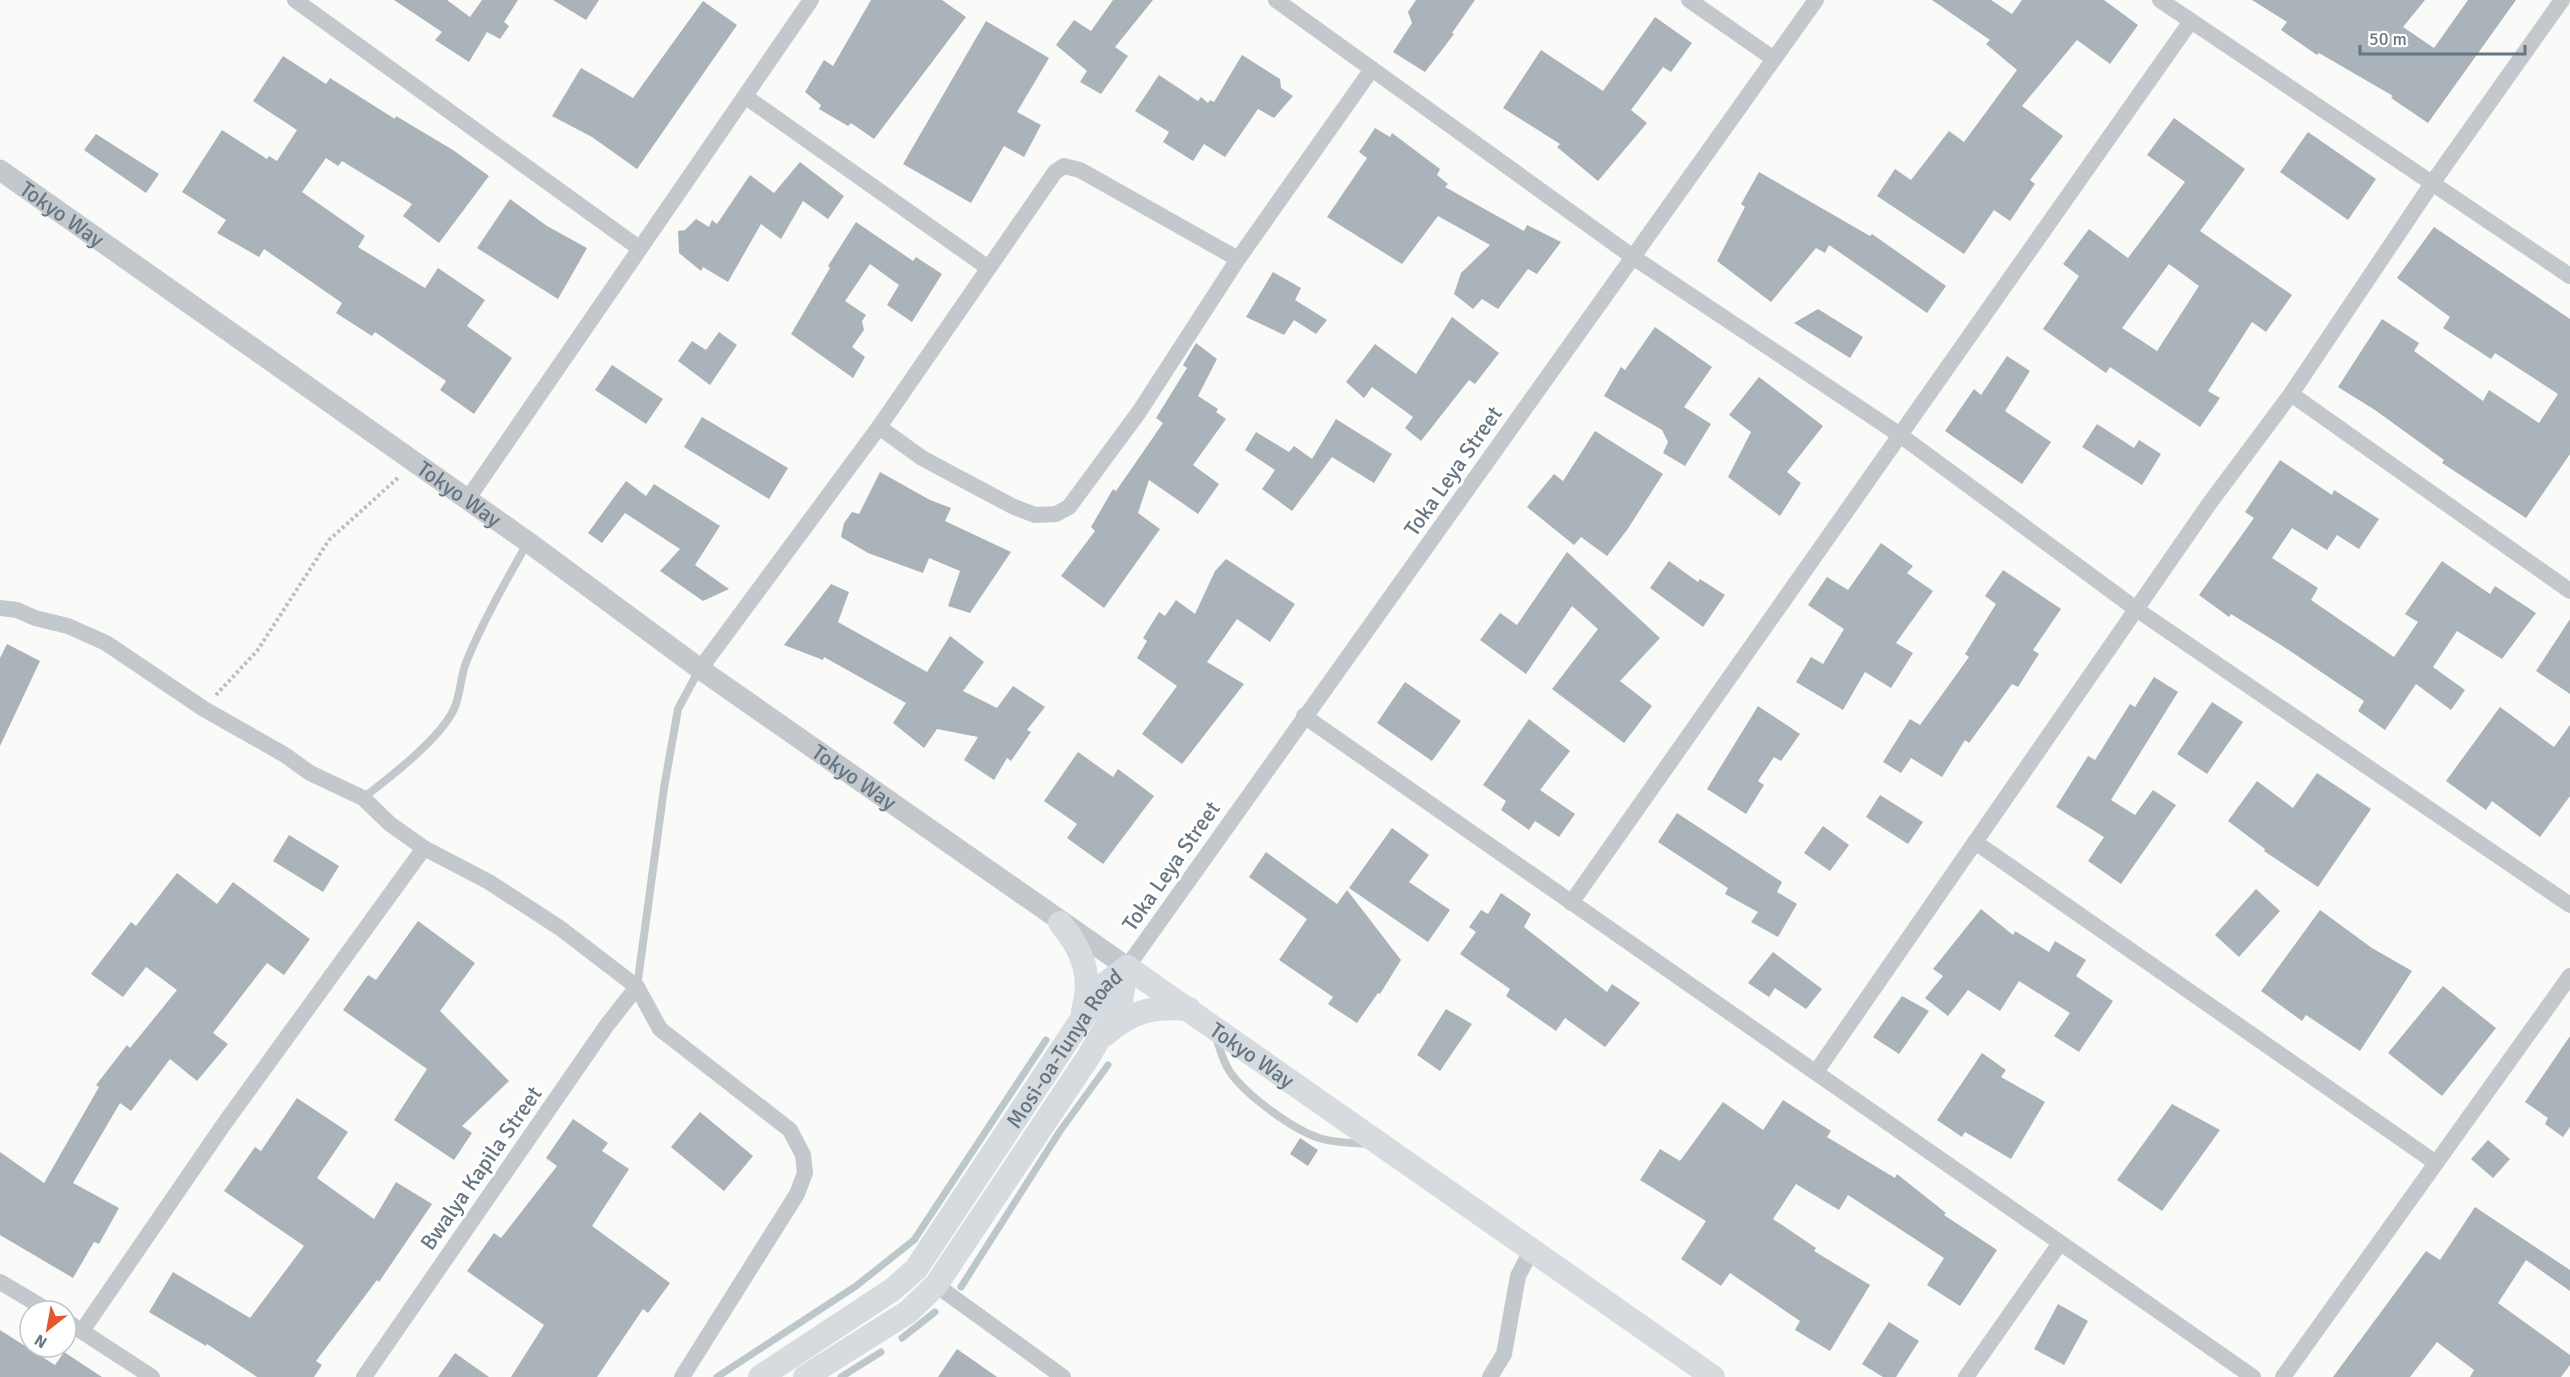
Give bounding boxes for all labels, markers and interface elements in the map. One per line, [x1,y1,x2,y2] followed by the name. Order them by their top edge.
[2360,18,2525,56] scale bar
[2369,28,2407,50] text: 50 m
[15,175,110,253] street label: Tokyo Way
[1398,401,1508,541] street label: Toka Leya Street
[412,455,507,533] street label: Tokyo Way
[807,738,902,816] street label: Tokyo Way
[1116,796,1226,936] street label: Toka Leya Street
[1000,962,1127,1133] street label: Mosi-oa-Tunya Road
[1205,1016,1300,1094] street label: Tokyo Way
[414,1081,548,1255] street label: Bwalya Kapila Street
[18,1299,78,1359] north arrow
[31,1330,51,1352] text: N

